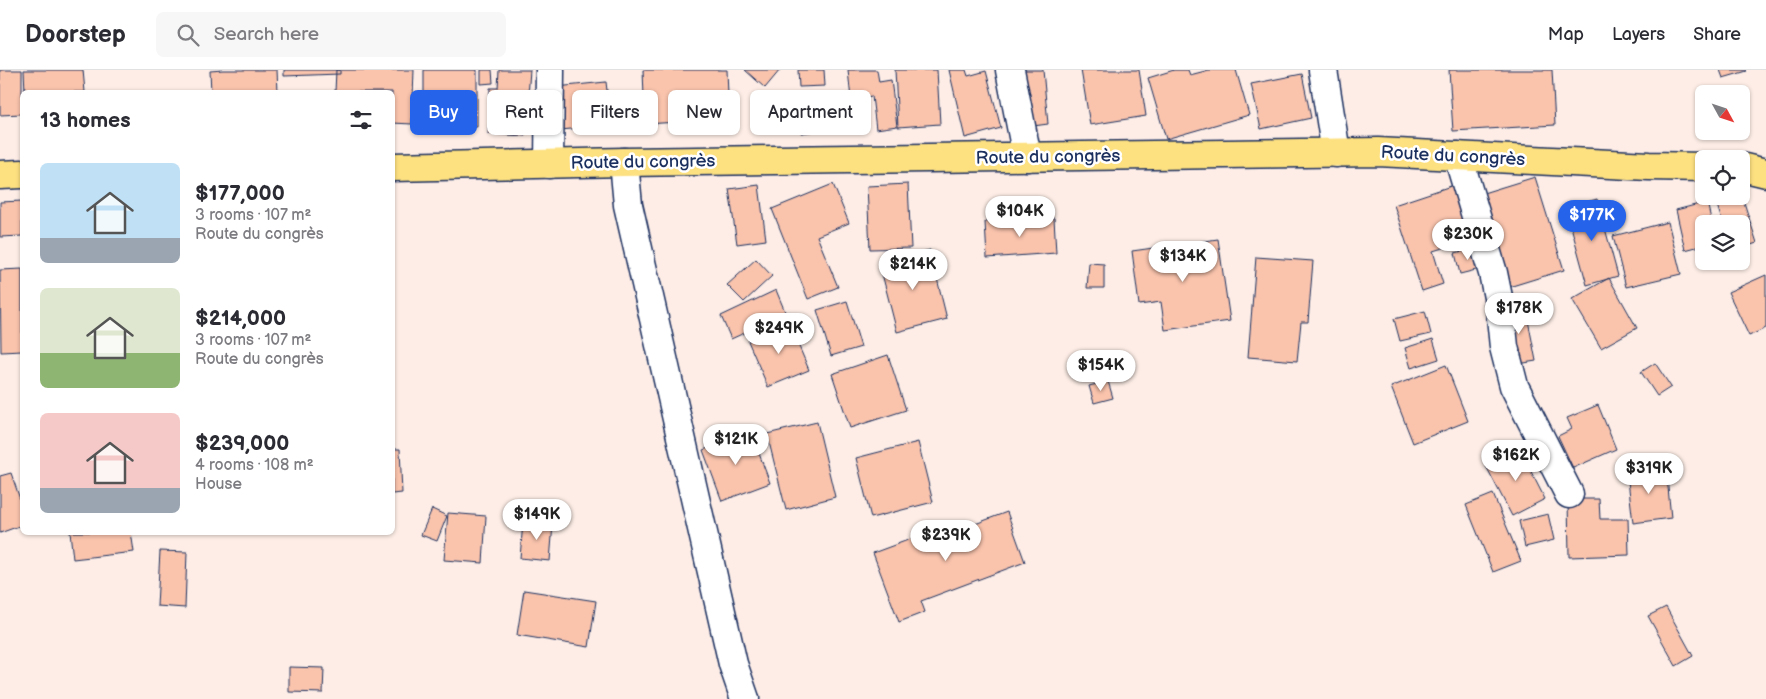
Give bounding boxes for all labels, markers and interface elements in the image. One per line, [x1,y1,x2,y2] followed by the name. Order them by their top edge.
[156,12,506,57] search box
[25,20,126,49] text: Doorstep
[174,21,202,49] icon: search
[214,23,319,46] text: Search here
[1548,24,1584,45] text: Map
[1612,24,1665,45] text: Layers
[1693,24,1741,45] text: Share
[1695,85,1750,140] north arrow
[1695,85,1750,270] map controls
[410,90,477,135] chip: Buy
[487,90,562,135] chip: Rent
[572,90,658,135] chip: Filters
[668,90,740,135] chip: New
[750,90,871,135] chip: Apartment
[347,106,375,134] icon: filters
[40,108,131,133] text: 13 homes
[1380,142,1526,170] street label: Route du congrès
[975,145,1121,169] street label: Route du congrès
[570,150,716,174] street label: Route du congrès
[1695,150,1750,205] button: locate
[195,181,285,206] text: $177,000
[80,183,140,243] icon: home
[985,196,1055,238] pin: $104K
[1557,200,1627,242] pin: $177K
[996,202,1044,221] text: $104K
[195,206,311,225] text: 3 rooms · 107 m²
[1569,206,1615,225] text: $177K
[1695,215,1750,270] button: layers
[1433,218,1503,261] pin: $230K
[195,225,324,244] text: Route du congrès
[1443,225,1493,244] text: $230K
[1148,240,1218,283] pin: $134K
[1160,247,1206,266] text: $134K
[878,248,948,291] pin: $214K
[890,255,936,274] text: $214K
[1484,292,1554,335] pin: $178K
[1496,299,1542,318] text: $178K
[195,306,286,331] text: $214,000
[80,308,140,368] icon: home
[744,312,814,355] pin: $249K
[754,319,804,338] text: $249K
[195,331,311,350] text: 3 rooms · 107 m²
[195,350,324,369] text: Route du congrès
[1066,350,1136,392] pin: $154K
[1078,356,1124,375] text: $154K
[701,424,771,466] pin: $121K
[714,430,758,449] text: $121K
[195,431,289,456] text: $239,000
[80,433,140,493] icon: home
[1481,440,1551,482] pin: $162K
[1492,446,1540,465] text: $162K
[1614,452,1684,495] pin: $319K
[195,456,314,475] text: 4 rooms · 108 m²
[1626,459,1672,478] text: $319K
[195,475,242,494] text: House
[502,498,572,541] pin: $149K
[514,505,560,524] text: $149K
[911,520,981,562] pin: $239K
[921,526,971,545] text: $239K

